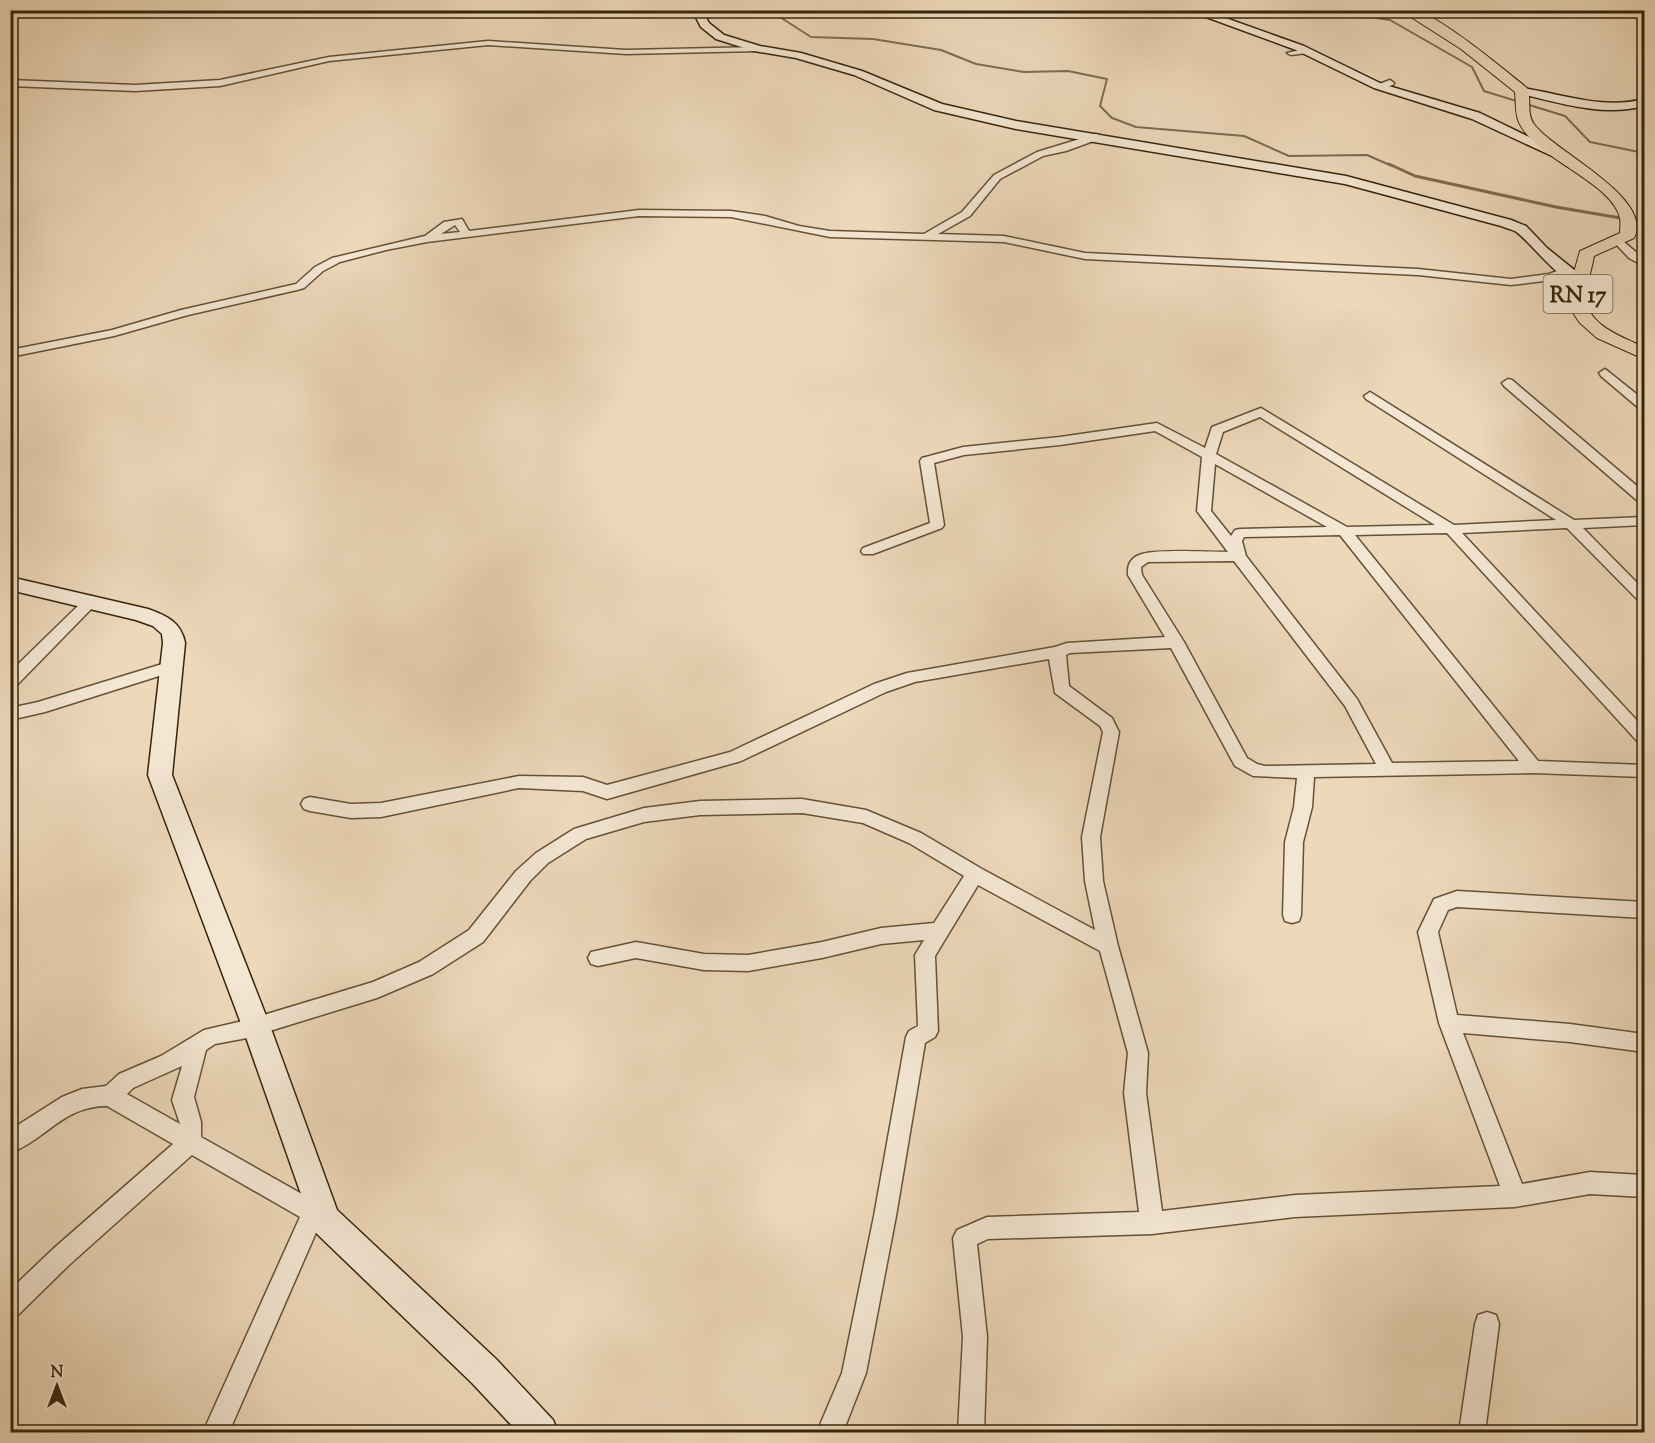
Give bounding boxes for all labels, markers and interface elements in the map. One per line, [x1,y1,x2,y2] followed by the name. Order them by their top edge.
[1544,275,1612,313] road number: RN 17
[27,1356,87,1416] north arrow
[51,1362,64,1385] text: N

